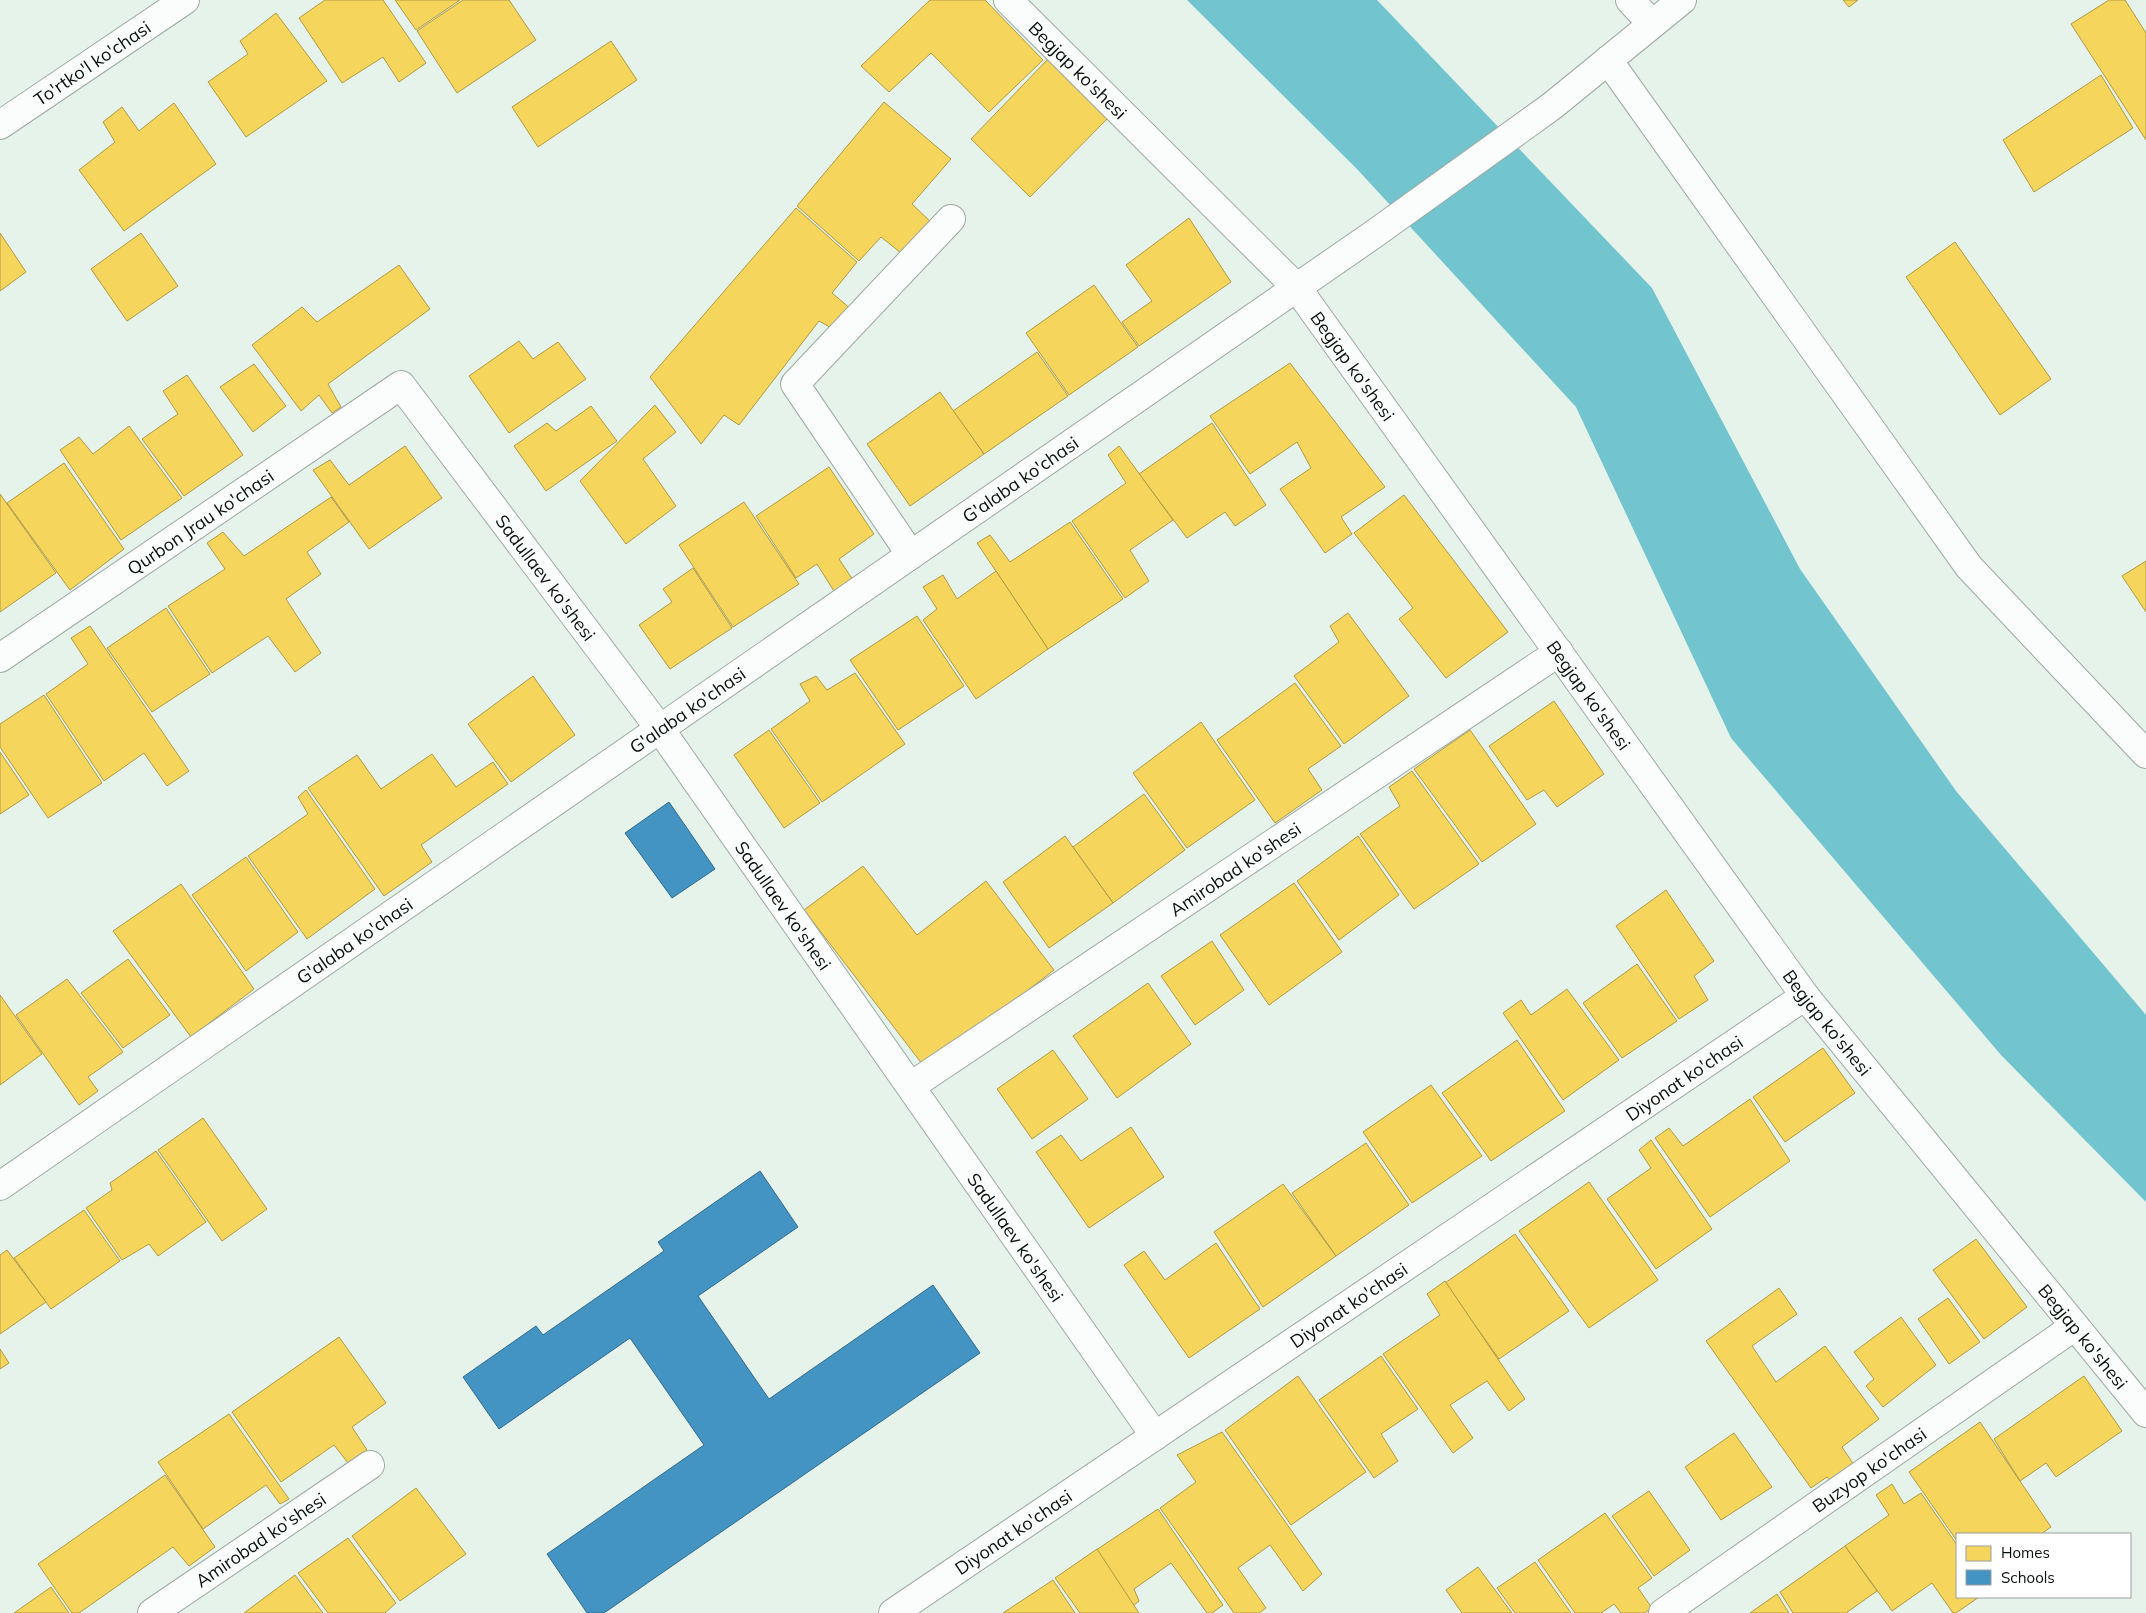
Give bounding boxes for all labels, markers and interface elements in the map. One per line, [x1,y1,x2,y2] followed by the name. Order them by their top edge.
[29,15,155,111] street label: To'rtko'l ko'chasi
[1024,16,1132,124] street label: Begjap ko'shesi
[1306,307,1400,425] street label: Begjap ko'shesi
[958,431,1083,527] street label: G'alaba ko'chasi
[122,464,278,580] street label: Qurbon Jrau ko'chasi
[491,510,601,645] street label: Sadullaev ko'shesi
[1542,636,1636,754] street label: Begjap ko'shesi
[625,662,750,758] street label: G'alaba ko'chasi
[1165,817,1305,921] street label: Amirobad ko'shesi
[730,836,837,974] street label: Sadullaev ko'shesi
[292,892,417,989] street label: G'alaba ko'chasi
[1778,965,1877,1080] street label: Begjap ko'shesi
[1621,1030,1747,1126] street label: Diyonat ko'chasi
[963,1168,1069,1306] street label: Sadullaev ko'shesi
[1285,1257,1412,1353] street label: Diyonat ko'chasi
[2033,1279,2133,1394] street label: Begjap ko'shesi
[1807,1422,1930,1517] street label: Buzyop ko'chasi
[950,1484,1076,1580] street label: Diyonat ko'chasi
[191,1487,330,1592] street label: Amirobad ko'shesi
[1956,1533,2131,1598] legend
[2001,1543,2050,1562] text: Homes
[2001,1568,2055,1587] text: Schools

